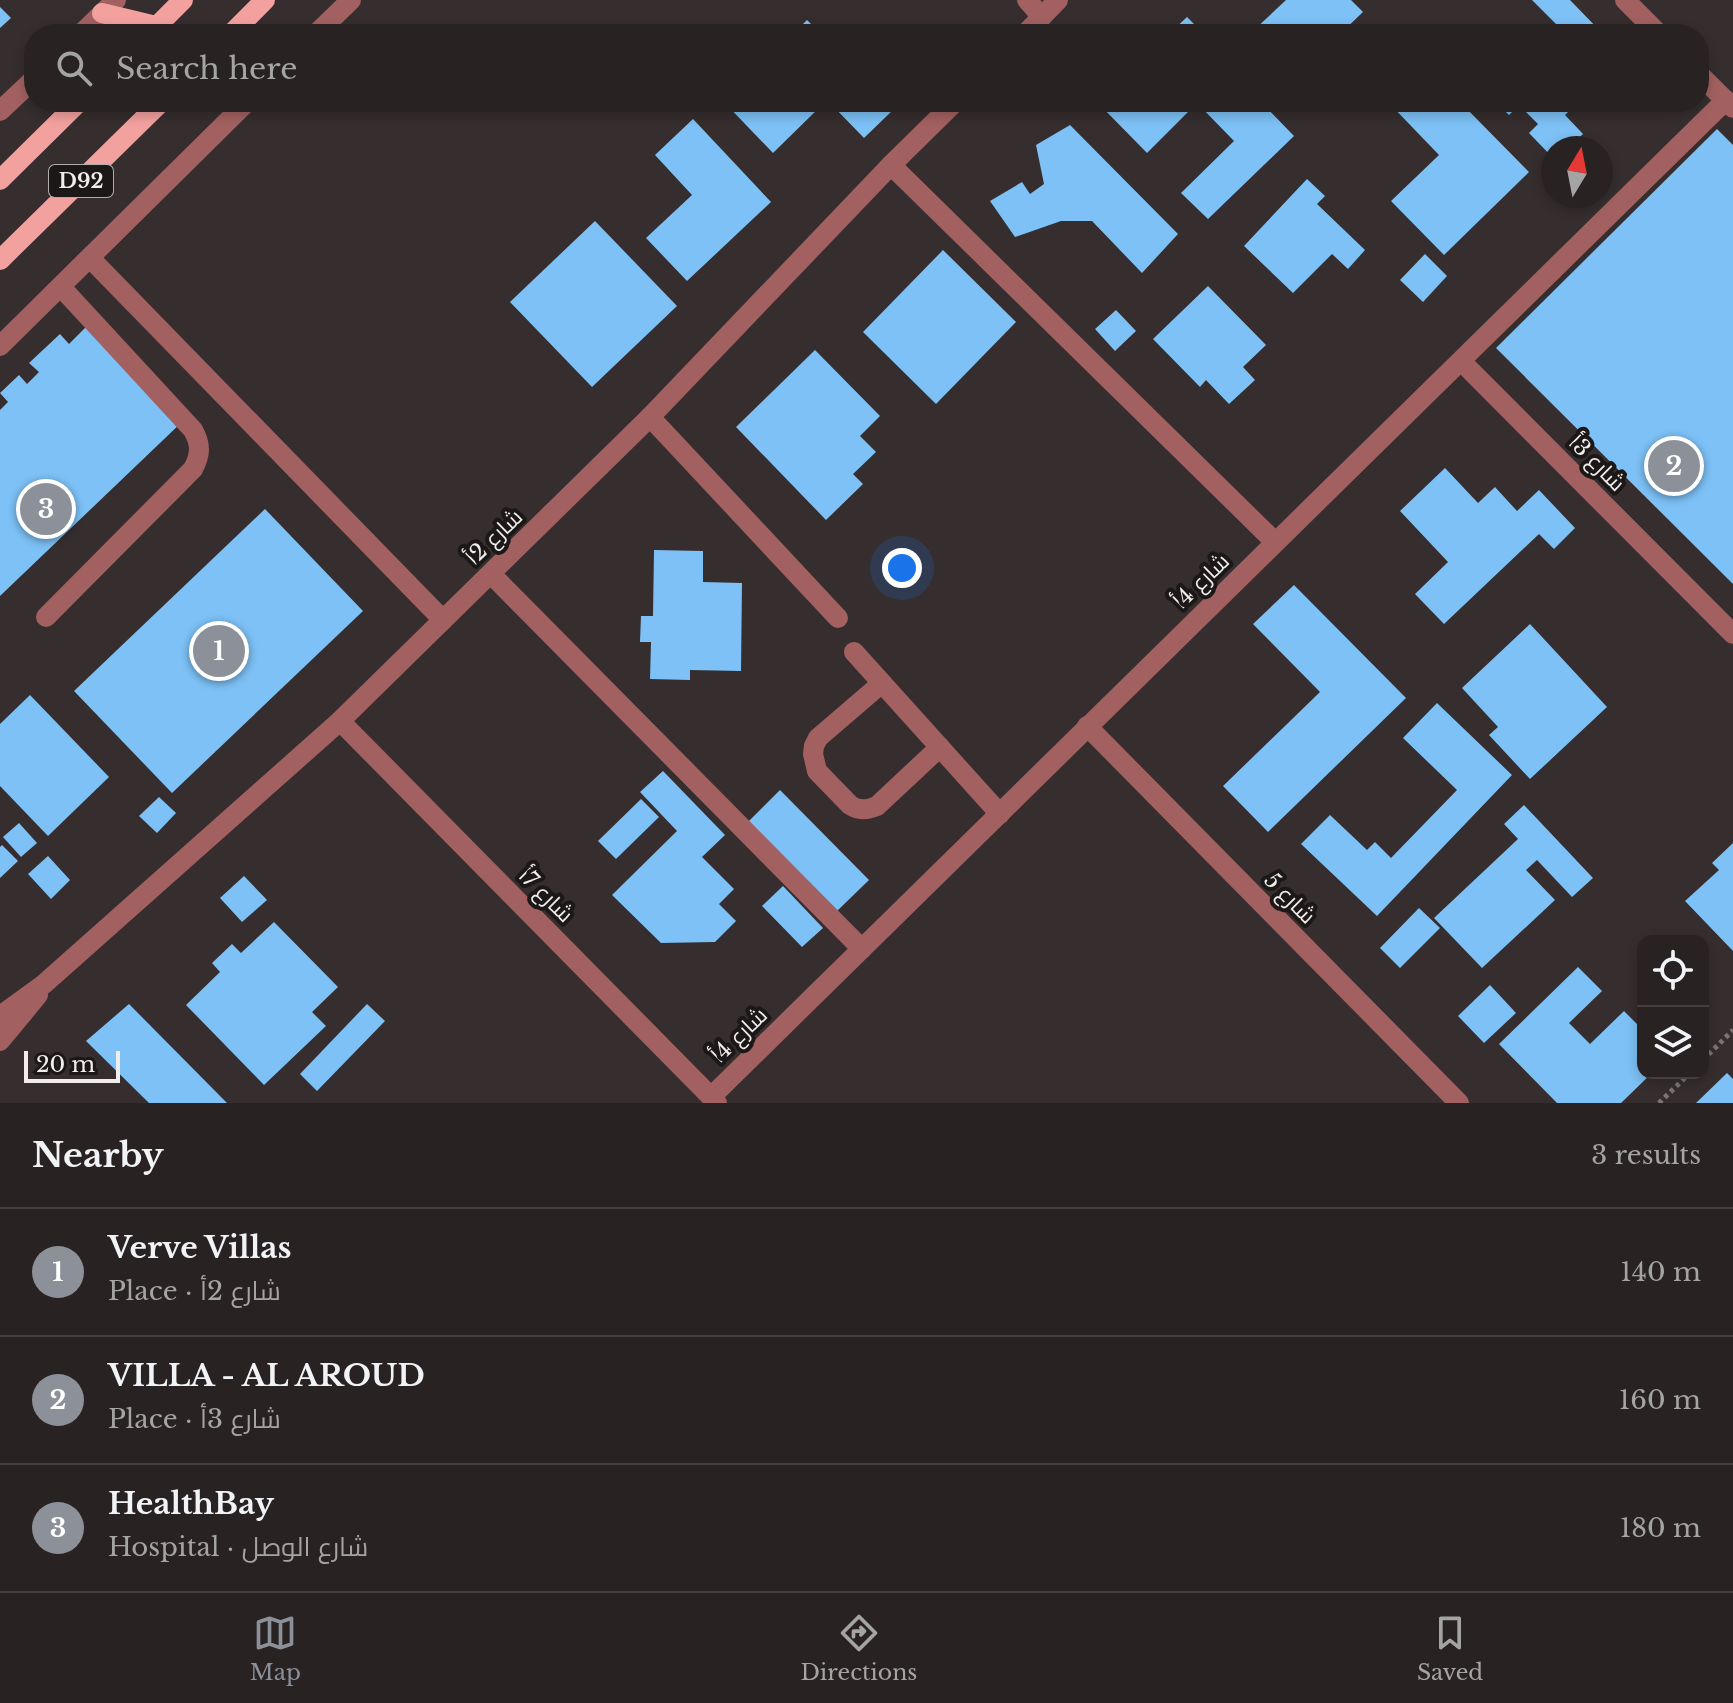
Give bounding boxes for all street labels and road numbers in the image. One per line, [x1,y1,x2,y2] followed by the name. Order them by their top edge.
[49,165,113,197] road number: D92
[1563,429,1631,497] street label: شارع 3أ
[460,504,529,571] street label: شارع 2أ
[1167,548,1235,615] street label: شارع 4أ
[512,862,579,929] street label: شارع 7أ
[1258,867,1321,930] street label: شارع 5
[705,1002,773,1069] street label: شارع 4أ

